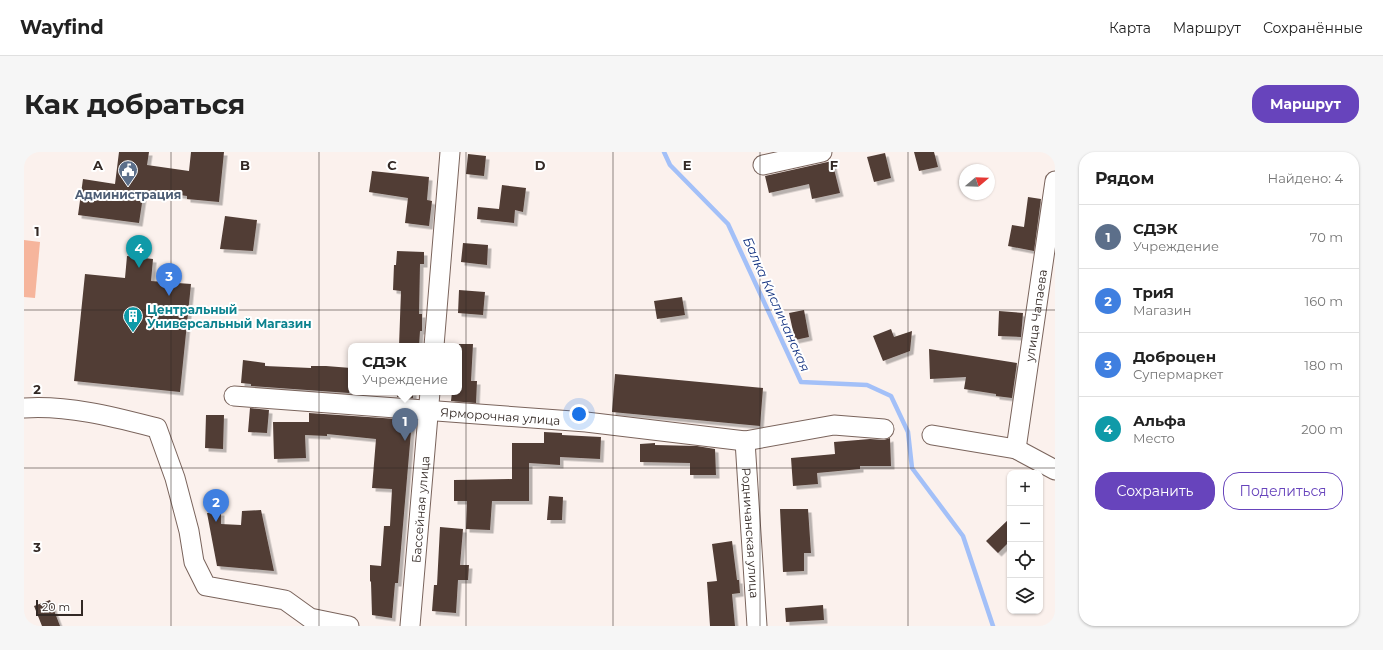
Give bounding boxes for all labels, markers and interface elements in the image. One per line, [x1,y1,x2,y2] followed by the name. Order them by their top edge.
[20,16,104,39] text: Wayfind
[1109,19,1151,37] text: Карта
[1173,19,1241,37] text: Маршрут
[1263,19,1363,37] text: Сохранённые
[1252,85,1359,123] button: Маршрут
[24,87,245,121] text: Как добраться
[92,157,104,173] text: A
[240,157,250,173] text: B
[387,157,397,173] text: C
[535,157,546,173] text: D
[683,157,692,173] text: E
[830,157,838,173] text: F
[117,159,139,187] public building icon: Администрация
[959,164,995,200] north arrow
[1095,168,1154,188] text: Рядом
[1268,170,1343,186] text: Найдено: 4
[75,187,181,202] place label: Администрация
[1133,219,1178,238] text: СДЭК
[34,223,40,239] text: 1
[1105,229,1111,245] text: 1
[1310,229,1343,245] text: 70 m
[740,234,814,374] water label: Балка Кисличанская
[126,235,152,268] pin: 4
[1133,238,1219,254] text: Учреждение
[156,263,182,296] pin: 3
[1021,268,1050,364] street label: улица Чапаева
[1133,283,1174,302] text: ТриЯ
[1104,293,1112,309] text: 2
[1305,293,1343,309] text: 160 m
[147,302,312,331] place label: Центральный Универсальный Магазин
[1133,302,1192,318] text: Магазин
[122,305,144,333] building icon: Центральный Универсальный Магазин
[348,343,462,395] popup
[1133,347,1216,366] text: Доброцен
[362,352,407,371] text: СДЭК
[1104,357,1112,373] text: 3
[1304,357,1343,373] text: 180 m
[1133,366,1223,382] text: Супермаркет
[362,371,448,387] text: Учреждение
[33,381,41,397] text: 2
[440,404,561,428] street label: Ярморочная улица
[569,404,589,424] your location
[392,408,418,441] pin: 1
[1133,411,1186,430] text: Альфа
[1104,421,1112,437] text: 4
[1301,421,1343,437] text: 200 m
[1133,430,1175,446] text: Место
[408,455,432,564] street label: Бассейная улица
[739,467,763,599] street label: Родничанская улица
[1007,470,1043,614] map controls
[1007,470,1043,506] button: +
[1095,472,1215,510] button: Сохранить
[1223,472,1343,510] button: Поделиться
[203,489,229,522] pin: 2
[1007,506,1043,542] button: −
[32,539,41,555] text: 3
[1007,542,1043,578] button: locate
[1007,578,1043,614] button: layers
[36,598,83,617] scale bar
[42,600,70,614] text: 20 m

